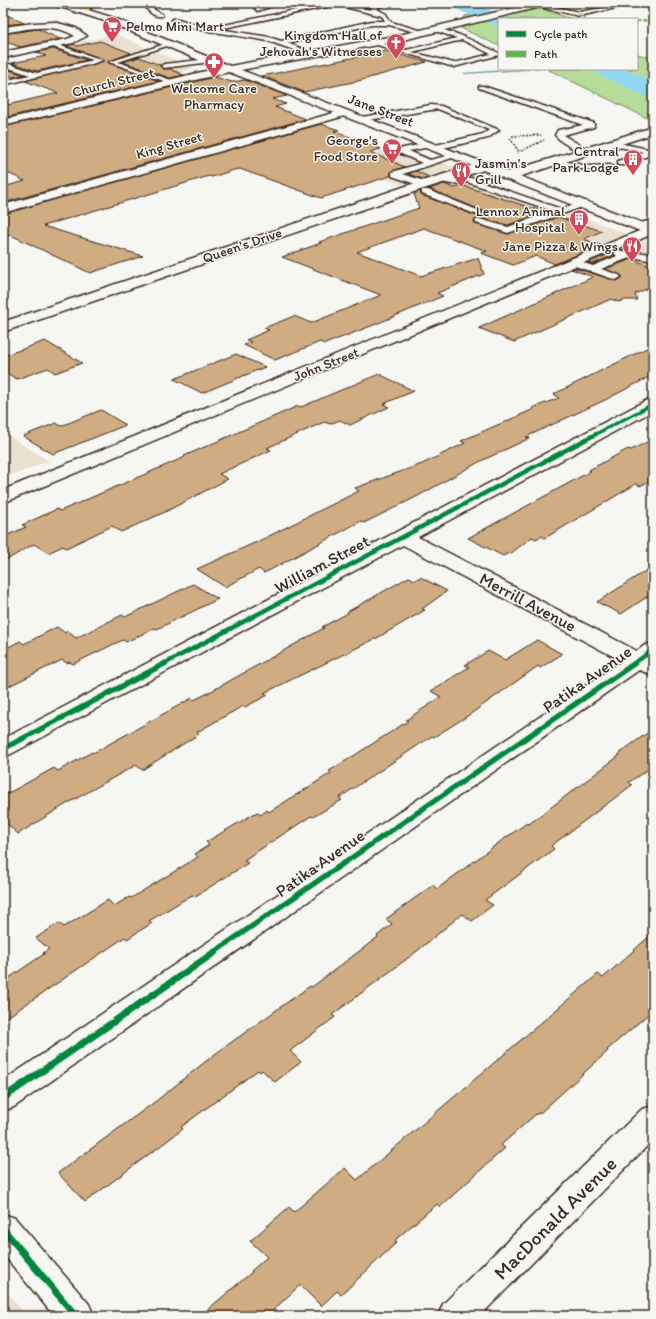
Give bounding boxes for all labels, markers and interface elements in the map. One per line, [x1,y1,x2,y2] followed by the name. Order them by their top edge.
[101,15,123,43] supermarket icon: Pelmo Mini Mart
[126,18,224,35] place label: Pelmo Mini Mart
[498,18,638,70] legend
[260,27,383,60] place label: Kingdom Hall of Jehovah's Witnesses
[534,27,588,41] text: Cycle path
[385,32,407,60] church icon: Kingdom Hall of Jehovah's Witnesses
[534,47,557,61] text: Path
[203,51,225,79] pharmacy icon: Welcome Care Pharmacy
[70,64,156,101] street label: Church Street
[171,80,257,113] place label: Welcome Care Pharmacy
[346,90,416,131] street label: Jane Street
[134,128,204,163] street label: King Street
[314,132,378,165] place label: George's Food Store
[381,137,403,165] supermarket icon: George's Food Store
[553,143,619,176] place label: Central Park Lodge
[622,148,644,176] building icon: Central Park Lodge
[475,155,527,188] place label: Jasmin's Grill
[450,160,472,188] restaurant icon: Jasmin's Grill
[476,203,565,236] place label: Lennox Animal Hospital
[568,208,590,236] building icon: Lennox Animal Hospital
[200,224,284,267] street label: Queen's Drive
[621,235,643,263] restaurant icon: Jane Pizza & Wings
[503,238,618,255] place label: Jane Pizza & Wings
[291,344,361,385] street label: John Street
[271,531,373,597] street label: William Street
[476,568,580,636] street label: Merrill Avenue
[539,641,635,717] street label: Patika Avenue
[272,825,368,901] street label: Patika Avenue
[488,1151,622,1285] street label: MacDonald Avenue

